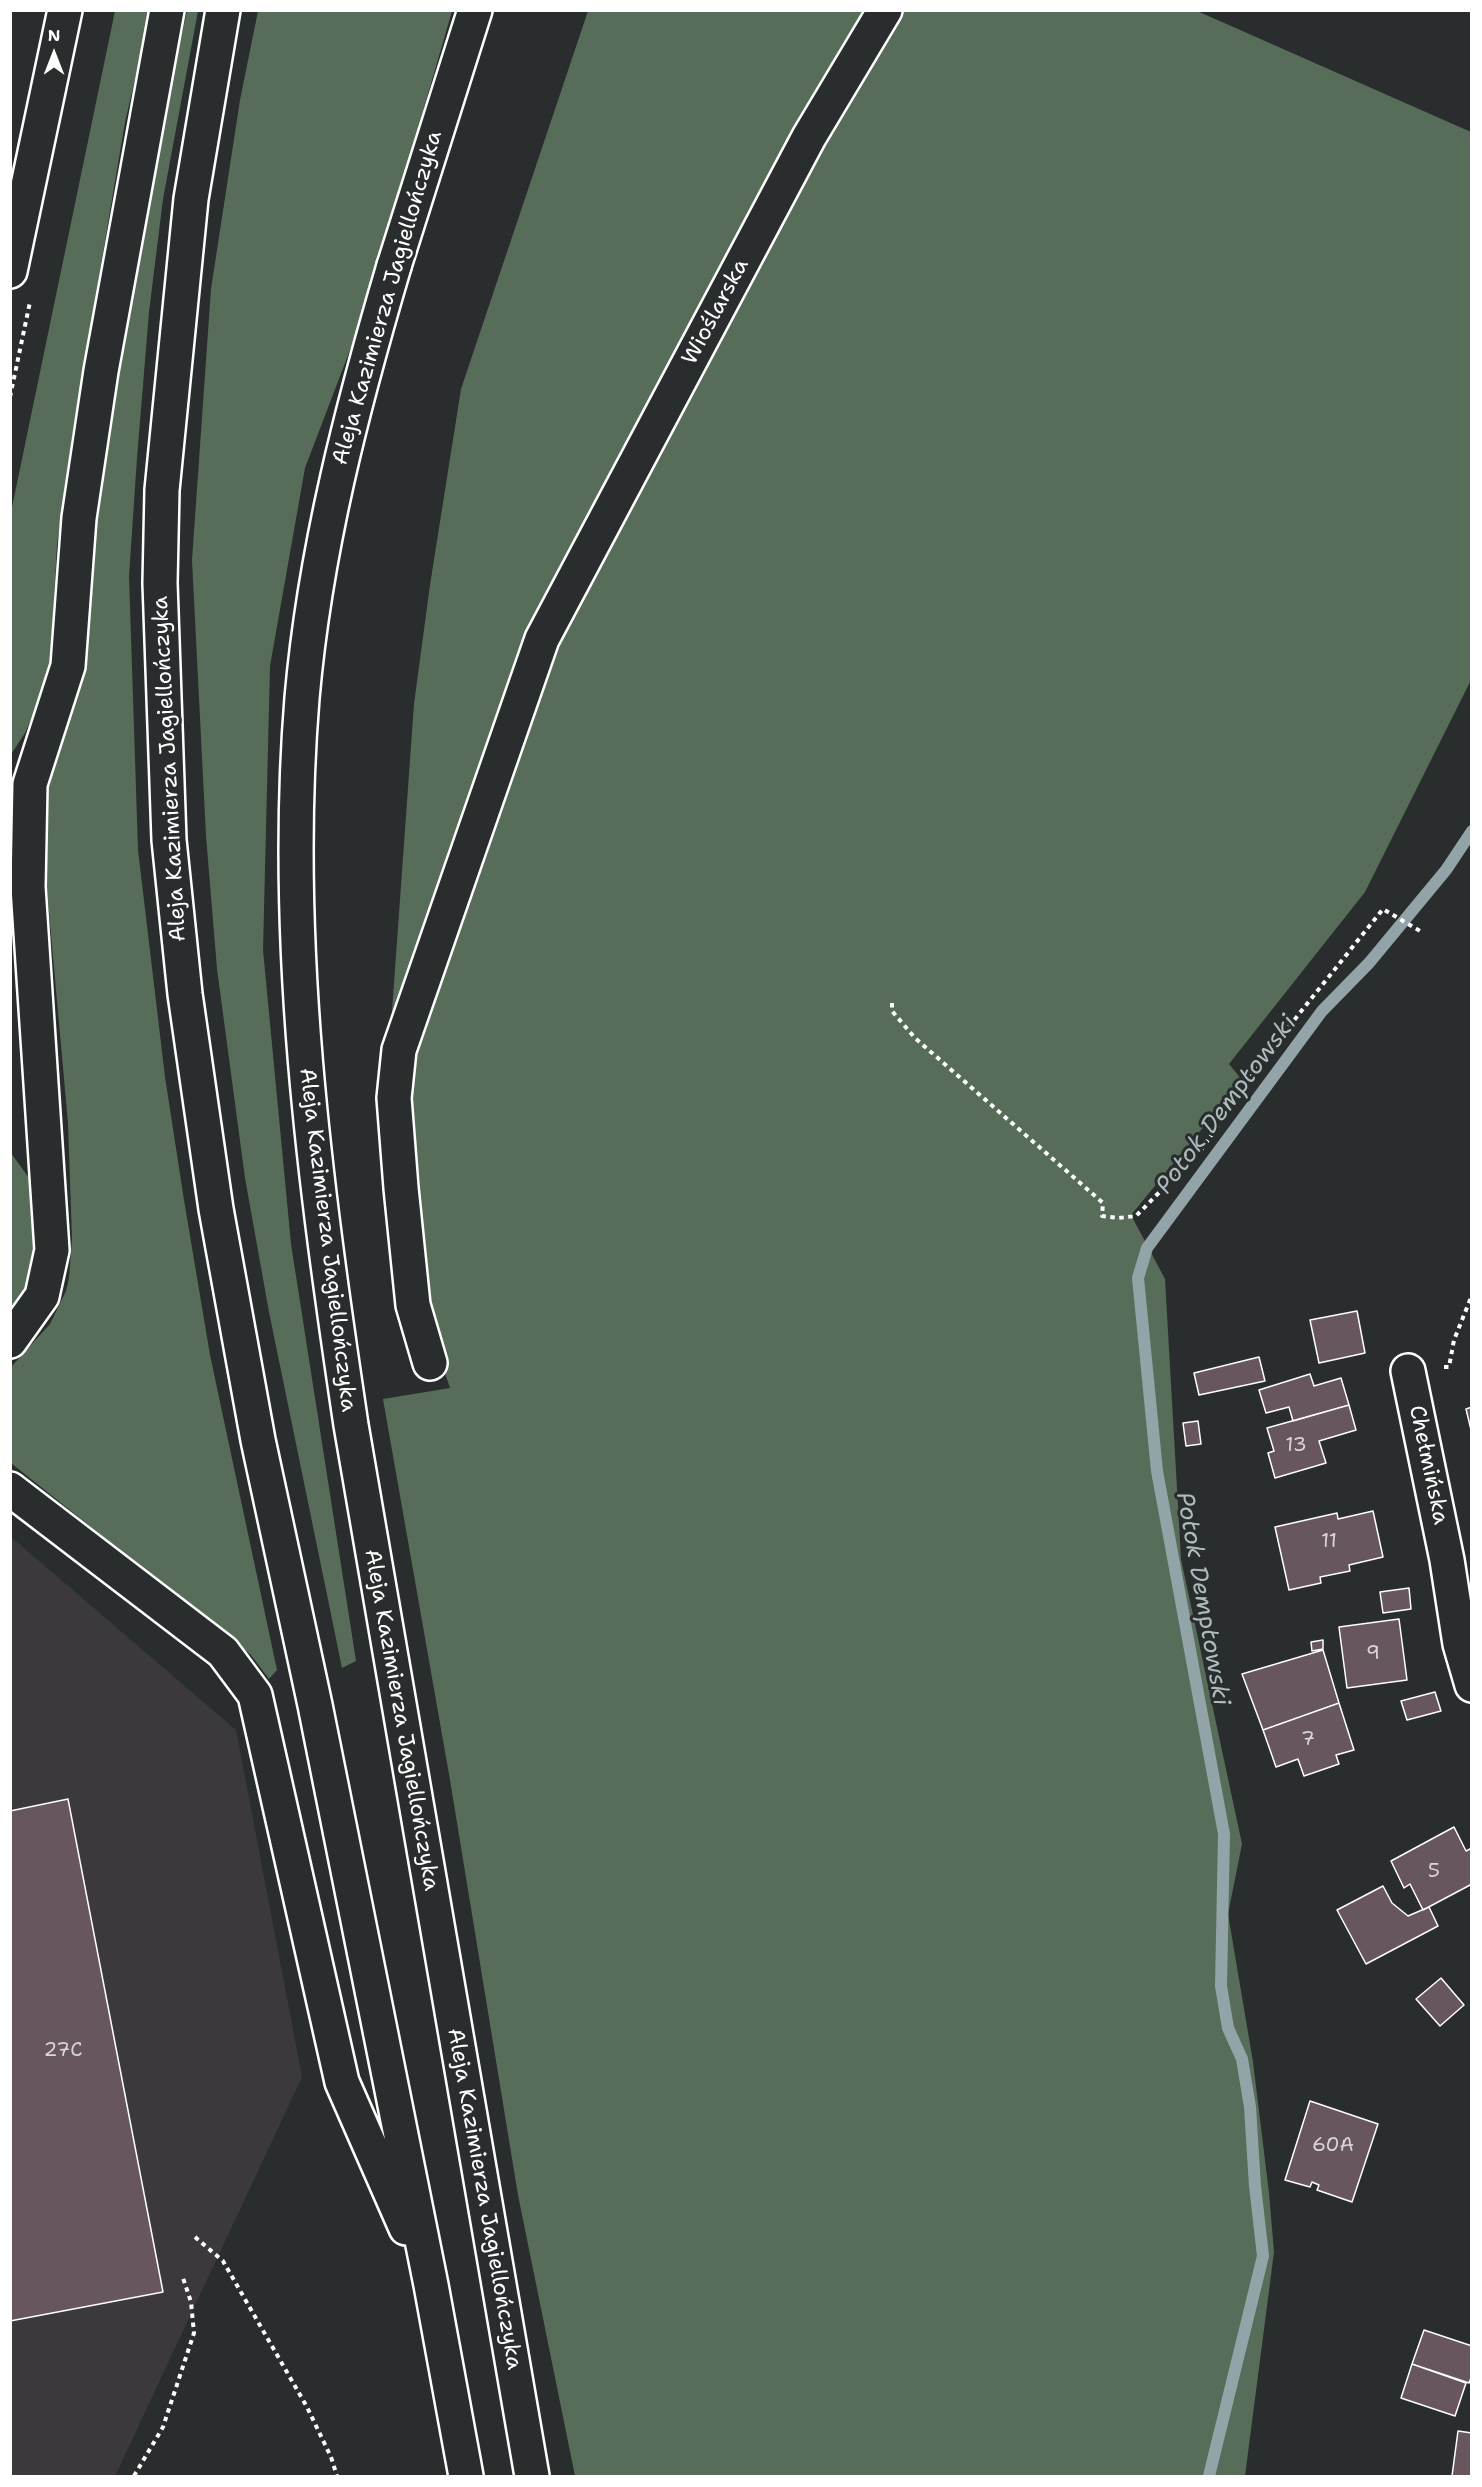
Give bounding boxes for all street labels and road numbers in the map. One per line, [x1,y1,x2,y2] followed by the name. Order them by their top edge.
[328,128,448,468] street label: Aleja Kazimierza Jagiellończyka
[677,254,755,370] street label: Wioślarska
[148,595,192,943] street label: Aleja Kazimierza Jagiellończyka
[293,1067,361,1413] street label: Aleja Kazimierza Jagiellończyka
[1402,1403,1454,1527] street label: Chełmińska
[358,1547,444,1893] street label: Aleja Kazimierza Jagiellończyka
[441,2026,527,2372] street label: Aleja Kazimierza Jagiellończyka

